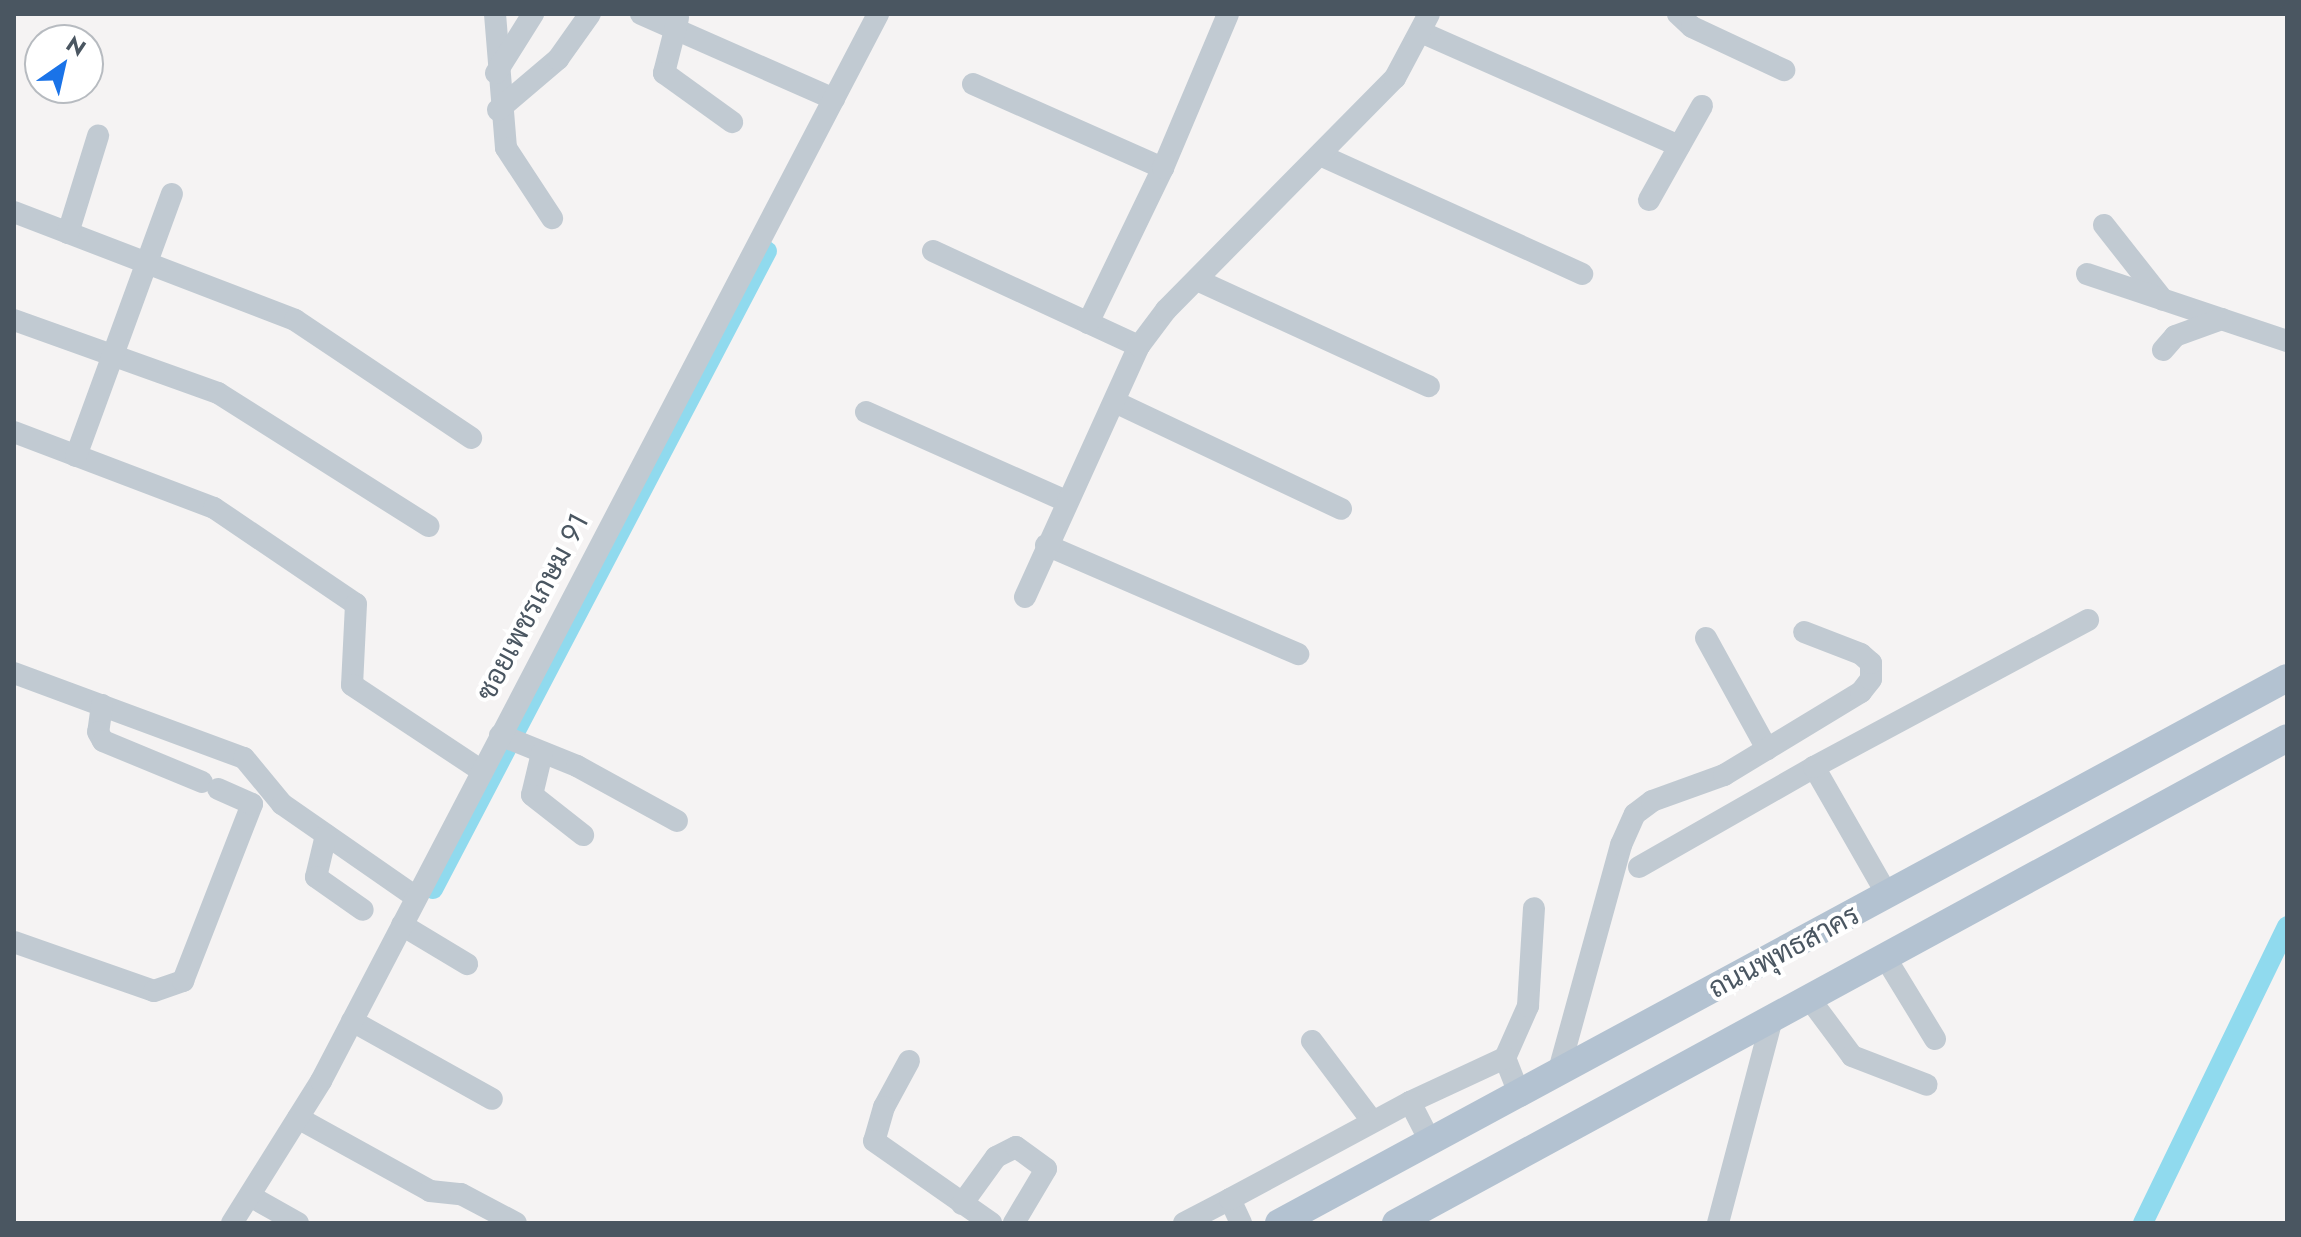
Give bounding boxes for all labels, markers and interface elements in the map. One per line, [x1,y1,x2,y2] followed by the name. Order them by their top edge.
[24,24,104,104] north arrow
[60,28,92,64] text: N
[470,508,596,706] street label: ซอยเพชรเกษม 91
[1703,898,1865,1006] street label: ถนนพุทธสาคร

